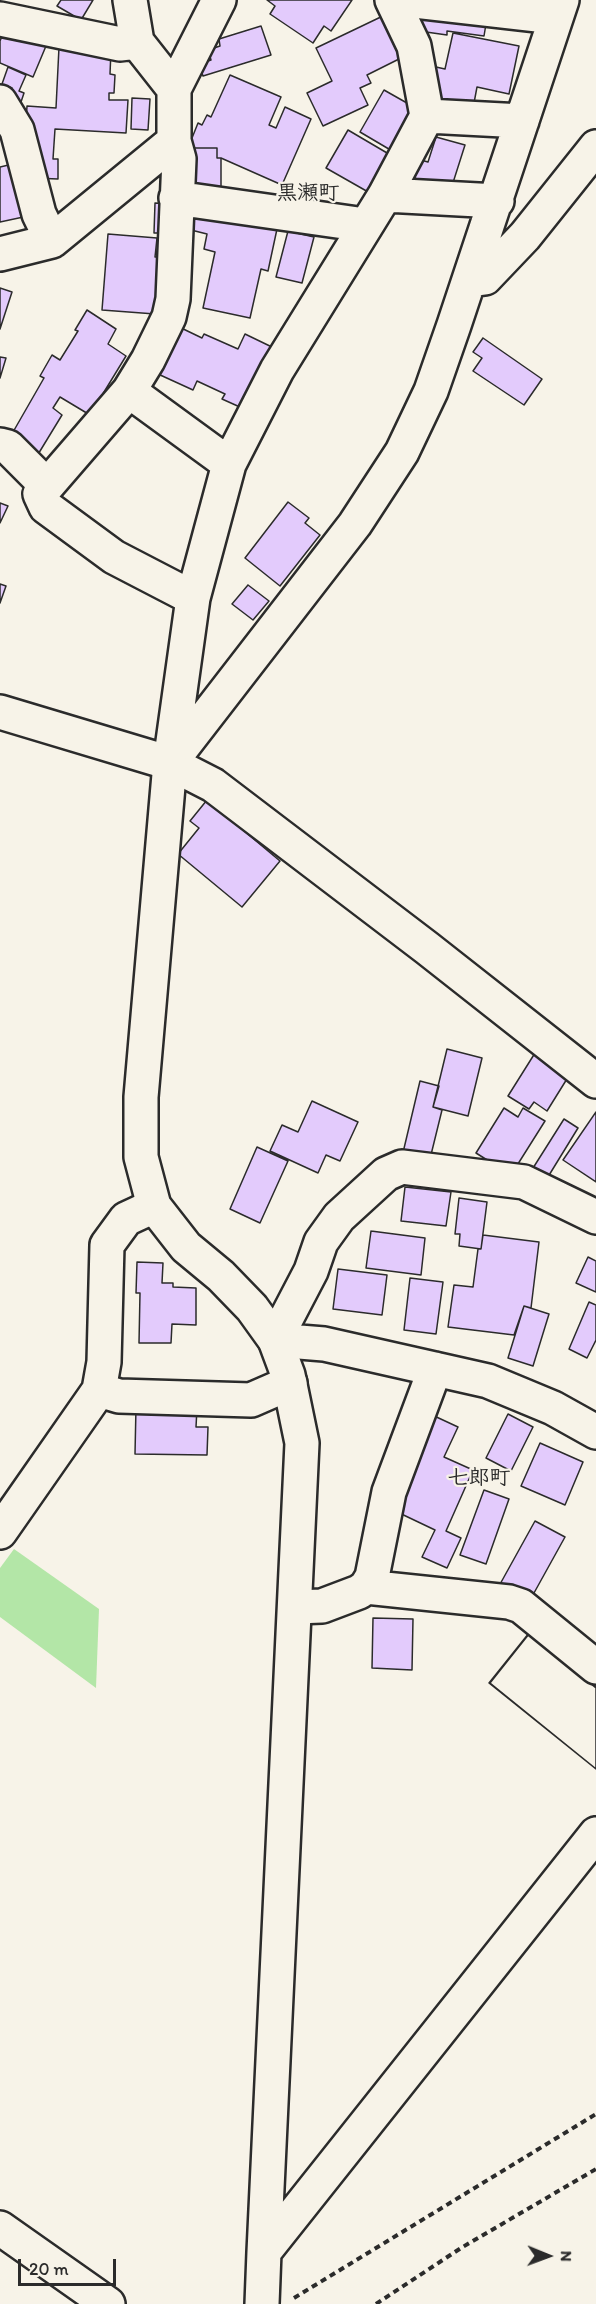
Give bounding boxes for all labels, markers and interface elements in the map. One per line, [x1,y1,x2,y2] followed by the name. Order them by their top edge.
[277,181,339,207] district label: 黒瀬町
[448,1466,510,1492] district label: 七郎町
[518,2226,578,2286] north arrow
[21,2247,118,2285] scale bar
[557,2251,576,2262] text: N
[29,2258,69,2280] text: 20 m

